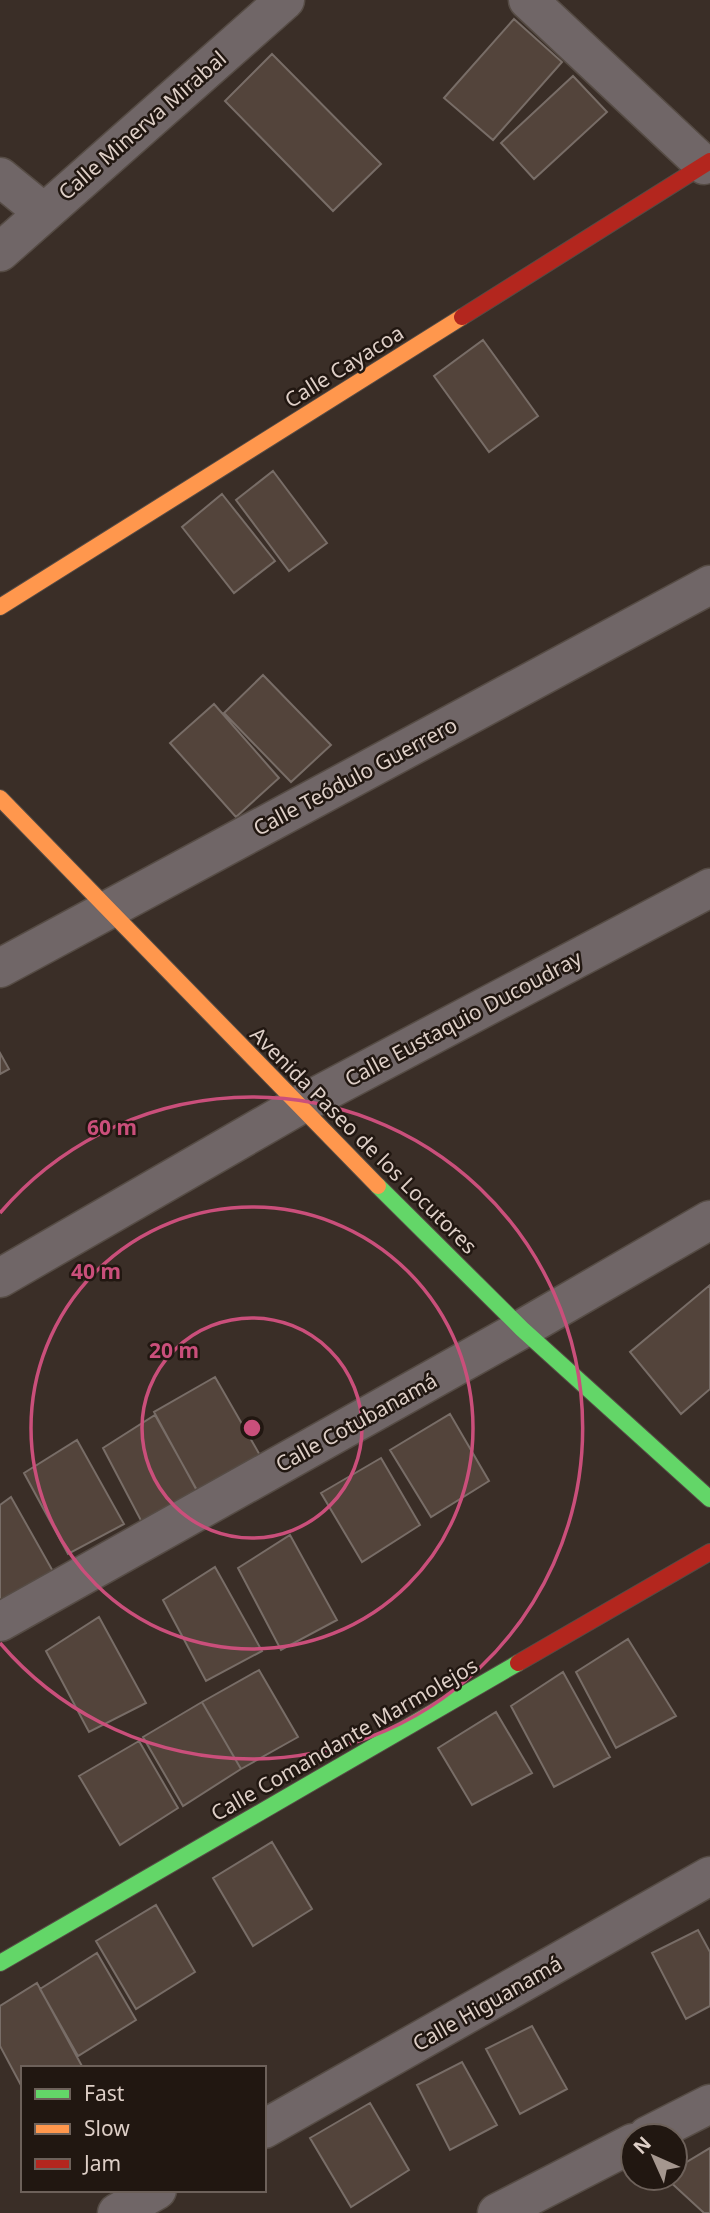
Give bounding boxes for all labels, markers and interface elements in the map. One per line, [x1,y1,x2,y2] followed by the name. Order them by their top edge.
[52,44,232,206] street label: Calle Minerva Mirabal
[279,318,409,414] street label: Calle Cayacoa
[248,710,462,842] street label: Calle Teódulo Guerrero
[340,943,587,1092] street label: Calle Eustaquio Ducoudray
[244,1020,484,1260] street label: Avenida Paseo de los Locutores
[87,1113,137,1141] text: 60 m
[71,1257,121,1285] text: 40 m
[149,1336,199,1364] text: 20 m
[270,1366,442,1478] street label: Calle Cotubanamá
[240,1416,264,1440] centre of rings
[206,1651,482,1827] street label: Calle Comandante Marmolejos
[407,1949,567,2057] street label: Calle Higuanamá
[21,2066,266,2192] legend
[84,2079,125,2107] text: Fast
[84,2114,130,2142] text: Slow
[619,2122,689,2192] north arrow
[627,2130,657,2160] text: N
[82,2149,121,2177] text: Jam

